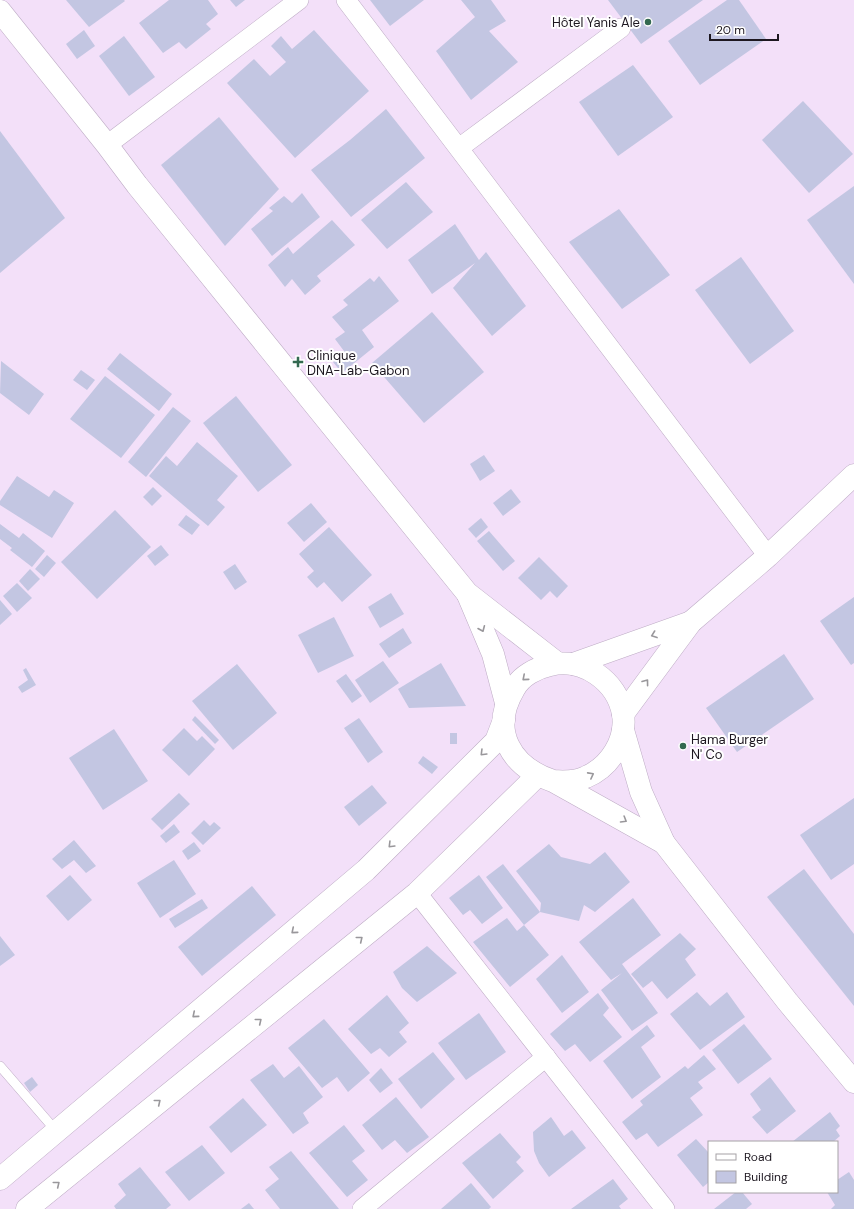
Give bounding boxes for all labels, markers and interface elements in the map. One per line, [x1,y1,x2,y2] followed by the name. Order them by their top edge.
[552,14,640,31] place label: Hôtel Yanis Ale
[710,16,778,42] scale bar
[643,17,653,27] marker: Hôtel Yanis Ale
[716,22,745,38] text: 20 m
[307,347,410,379] place label: Clinique DNA-Lab-Gabon
[292,356,304,368] marker: Clinique DNA-Lab-Gabon
[478,626,486,633] one-way arrow
[651,630,658,639] one-way arrow
[522,673,530,680] one-way arrow
[641,680,648,687] one-way arrow
[691,731,768,763] place label: Hama Burger N' Co
[678,741,688,751] marker: Hama Burger N' Co
[480,748,488,756] one-way arrow
[587,772,594,779] one-way arrow
[620,815,627,823] one-way arrow
[388,840,396,848] one-way arrow
[291,926,299,933] one-way arrow
[355,936,362,943] one-way arrow
[192,1010,200,1017] one-way arrow
[254,1018,262,1025] one-way arrow
[153,1100,161,1107] one-way arrow
[708,1141,838,1193] legend
[744,1149,772,1165] text: Road
[744,1169,788,1185] text: Building
[53,1182,60,1189] one-way arrow

